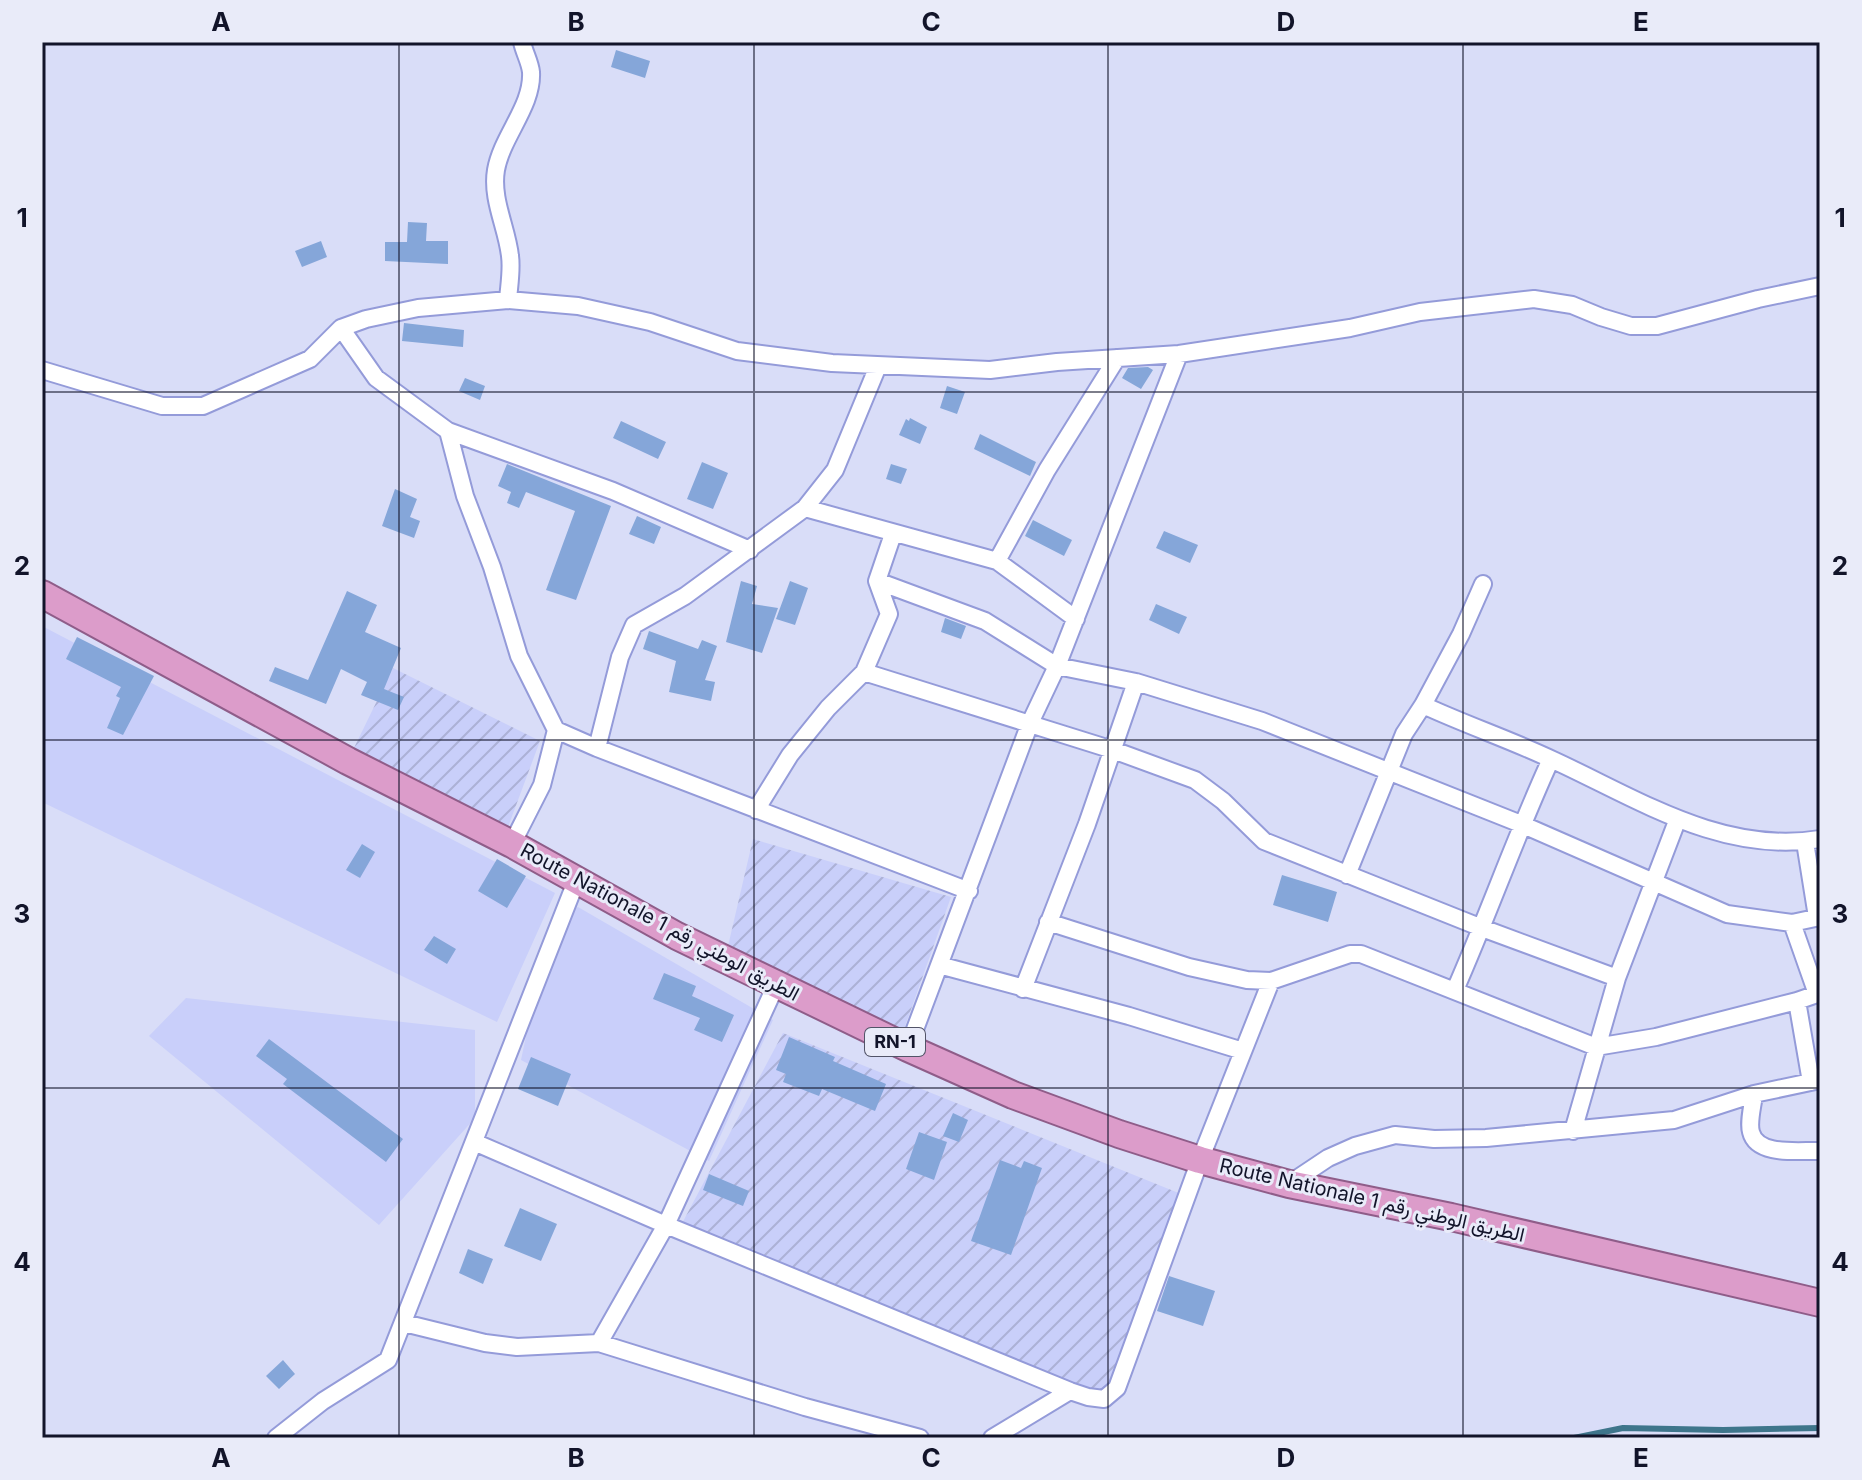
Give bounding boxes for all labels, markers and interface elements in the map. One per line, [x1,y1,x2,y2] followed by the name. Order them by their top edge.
[211,6,231,37] text: A
[567,6,585,37] text: B
[921,6,941,37] text: C
[1277,6,1295,37] text: D
[1633,6,1649,37] text: E
[16,202,28,233] text: 1
[1834,202,1846,233] text: 1
[14,550,30,581] text: 2
[1832,550,1848,581] text: 2
[514,838,804,1010] street label: Route Nationale الطريق الوطني رقم 1
[14,898,30,929] text: 3
[1832,898,1848,929] text: 3
[865,1028,925,1056] road number: RN-1
[1216,1153,1527,1252] street label: Route Nationale الطريق الوطني رقم 1
[13,1246,31,1277] text: 4
[1831,1246,1849,1277] text: 4
[211,1442,231,1473] text: A
[567,1442,585,1473] text: B
[921,1442,941,1473] text: C
[1277,1442,1295,1473] text: D
[1633,1442,1649,1473] text: E

